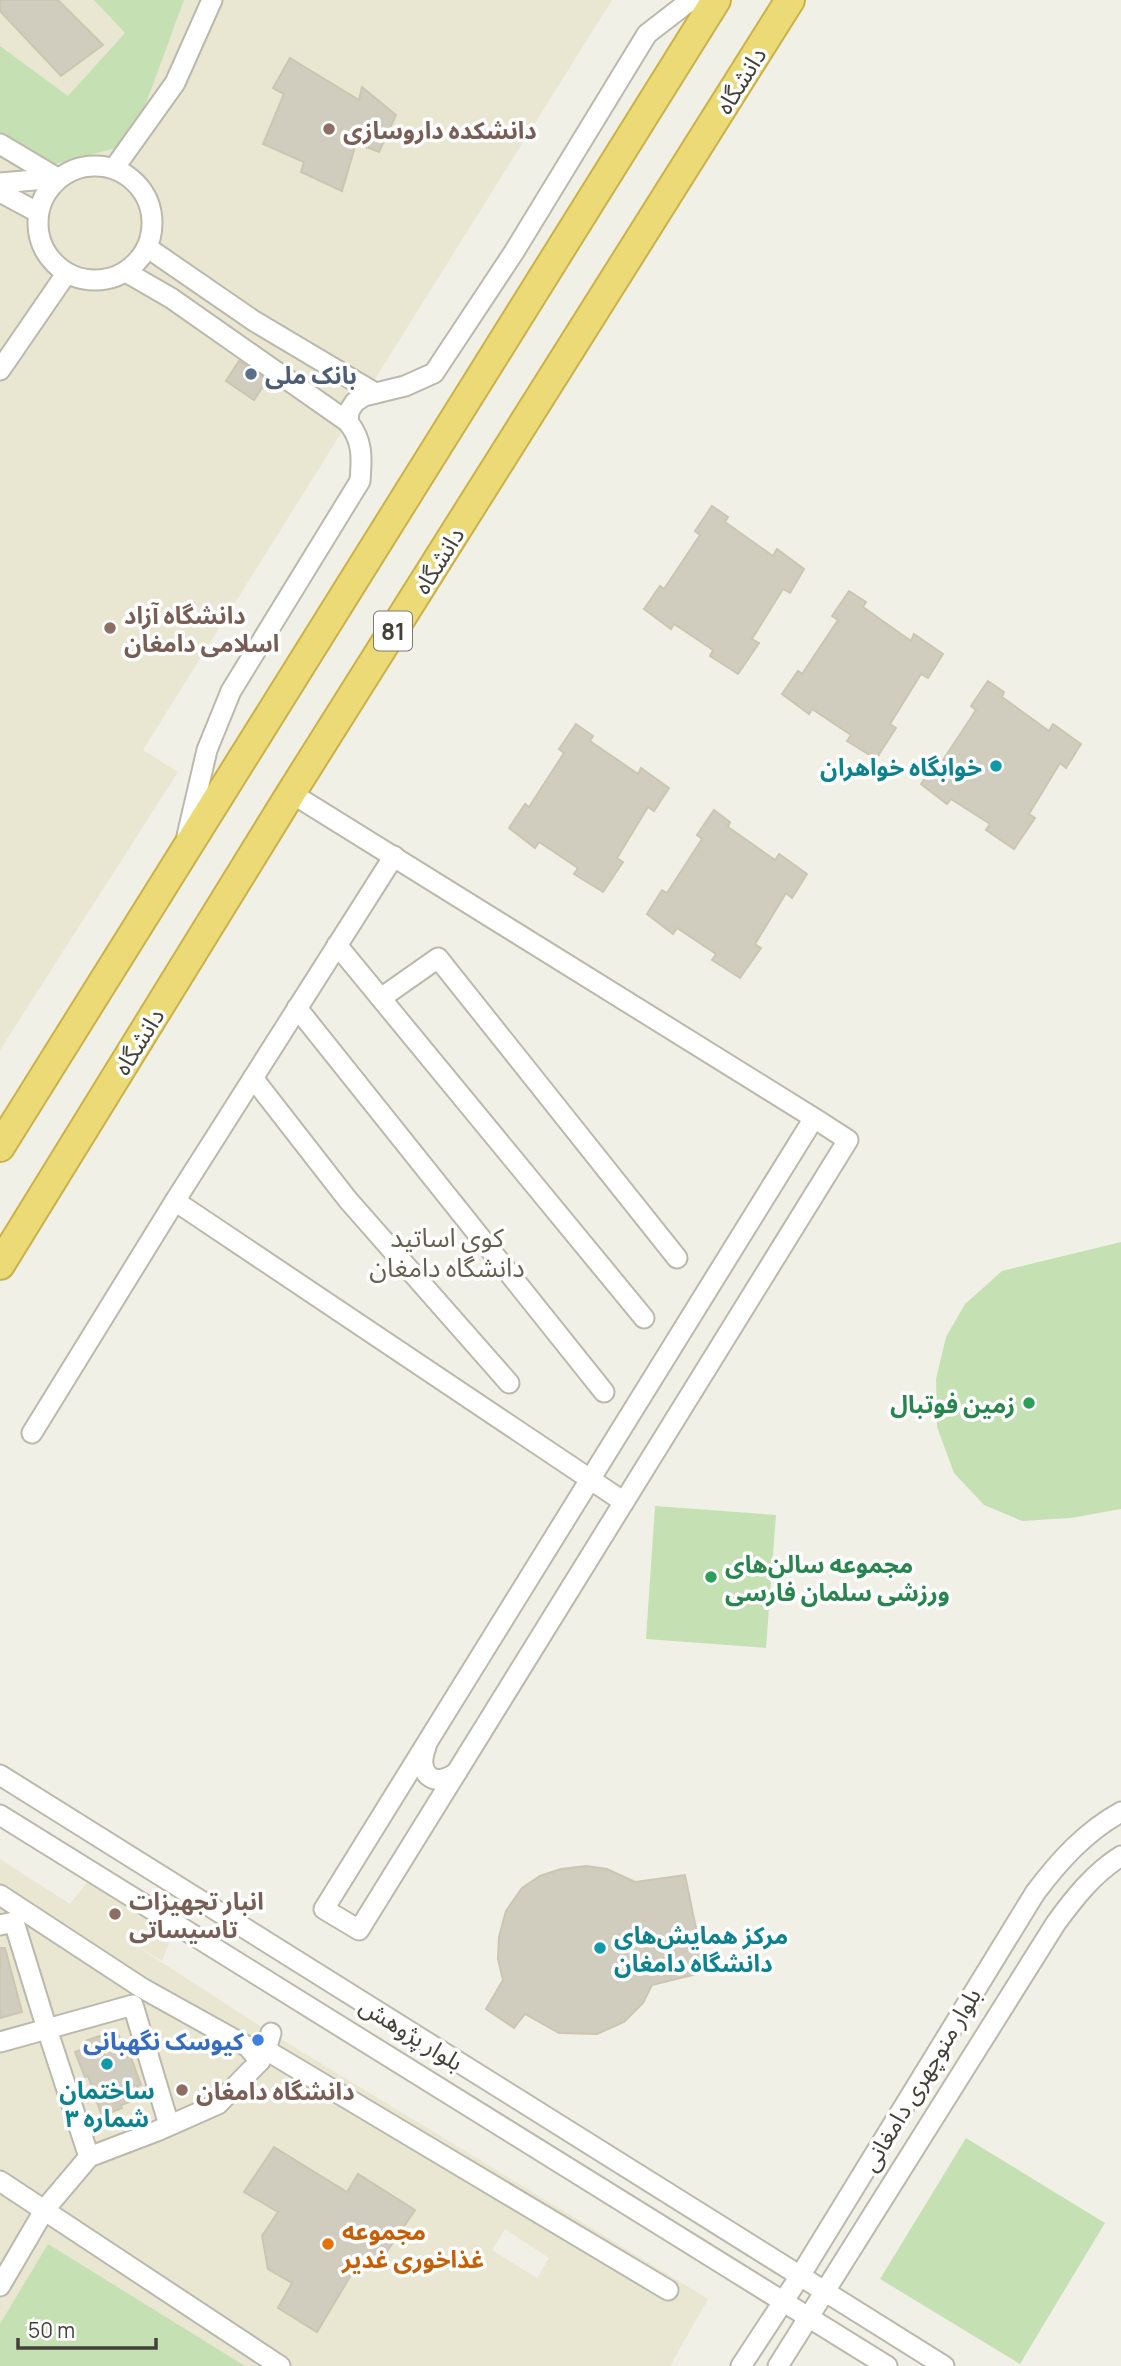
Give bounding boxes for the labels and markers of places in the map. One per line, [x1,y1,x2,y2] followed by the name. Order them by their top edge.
[343,113,537,146] place label: دانشکده داروسازی
[321,121,337,137] marker: دانشکده داروسازی
[265,358,357,391] place label: بانک ملی
[243,366,259,382] marker: بانک ملی
[124,598,279,659] place label: دانشگاه آزاد اسلامی دامغان
[102,620,118,636] marker: دانشگاه آزاد اسلامی دامغان
[820,750,982,783] place label: خوابگاه خواهران
[988,758,1004,774] marker: خوابگاه خواهران
[890,1387,1015,1420] place label: زمین فوتبال
[1021,1395,1037,1411] marker: زمین فوتبال
[725,1547,950,1608] place label: مجموعه سالن‌های ورزشی سلمان فارسی
[703,1569,719,1585] marker: مجموعه سالن‌های ورزشی سلمان فارسی
[129,1884,264,1945] place label: انبار تجهیزات تاسیساتی
[107,1906,123,1922] marker: انبار تجهیزات تاسیساتی
[614,1918,788,1979] place label: مرکز همایش‌های دانشگاه دامغان
[592,1940,608,1956] marker: مرکز همایش‌های دانشگاه دامغان
[83,2024,245,2057] place label: کیوسک نگهبانی
[250,2032,266,2048] marker: کیوسک نگهبانی
[99,2056,115,2072] marker: ساختمان شماره ۳
[59,2073,155,2134] place label: ساختمان شماره ۳
[196,2074,355,2107] place label: دانشگاه دامغان
[174,2082,190,2098] marker: دانشگاه دامغان
[341,2214,484,2275] place label: مجموعه غذاخوری غدیر
[320,2236,336,2252] marker: مجموعه غذاخوری غدیر

